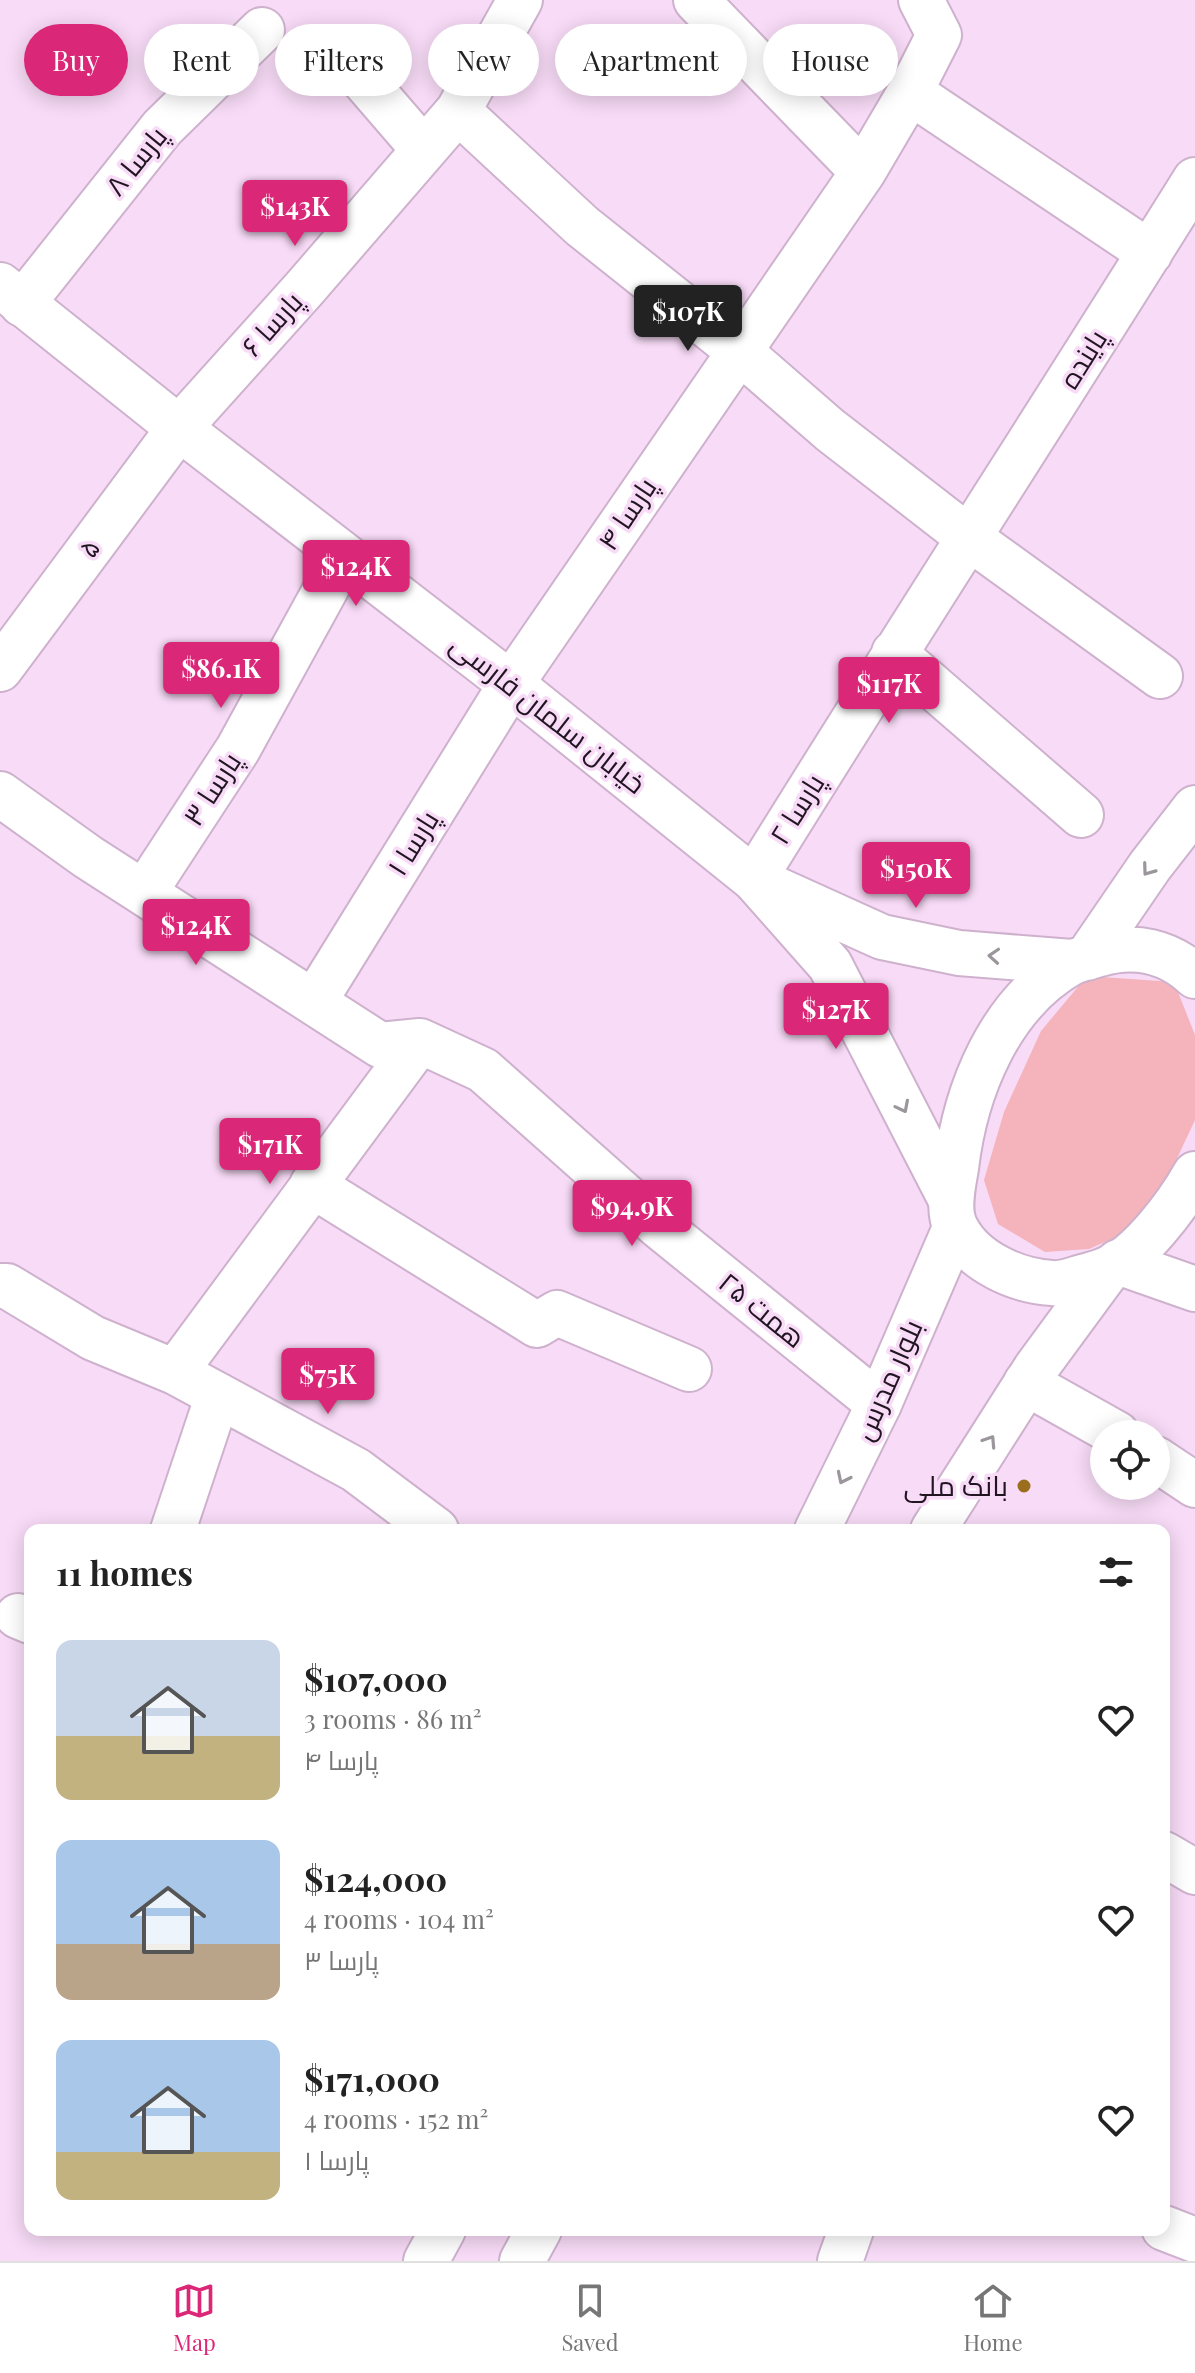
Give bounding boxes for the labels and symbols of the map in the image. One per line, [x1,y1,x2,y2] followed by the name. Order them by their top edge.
[96,117,176,204] street label: پارسا ۸
[239,180,351,248] pin: $143K
[232,282,312,365] street label: پارسا ۶
[632,285,744,353] pin: $107K
[1049,321,1116,396] street label: پاینده
[588,469,665,558] street label: پارسا ۴
[68,530,107,564] street label: ۵
[300,540,412,608] pin: $124K
[444,625,654,801] street label: خیابان سلمان فارسی
[156,642,286,710] pin: $86.1K
[833,657,945,725] pin: $117K
[173,744,250,833] street label: پارسا ۳
[760,766,834,851] street label: پارسا ۲
[377,802,448,883] street label: پارسا ۱
[860,842,972,910] pin: $150K
[1143,861,1157,876] one-way arrow
[140,899,252,967] pin: $124K
[987,948,1000,965] one-way arrow
[780,983,892,1051] pin: $127K
[894,1098,909,1113] one-way arrow
[214,1118,326,1186] pin: $171K
[567,1180,697,1248] pin: $94.9K
[712,1263,814,1355] street label: همت ۲۵
[844,1313,930,1446] street label: بلوار مدرس
[281,1348,375,1416] pin: $75K
[980,1435,995,1449] one-way arrow
[904,1466,1008,1503] place label: بانک ملی
[837,1469,853,1484] one-way arrow
[1015,1477,1033,1495] marker: بانک ملی

